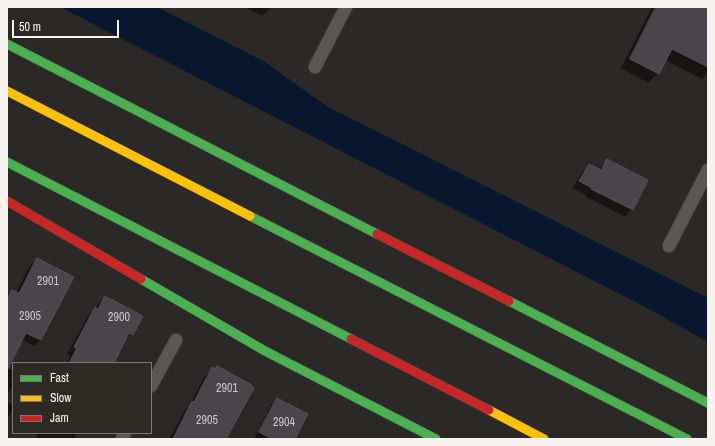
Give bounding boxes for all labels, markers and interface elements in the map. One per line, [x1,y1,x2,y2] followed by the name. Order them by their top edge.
[14,12,121,38] scale bar
[19,19,41,35] text: 50 m
[37,275,59,289] house number: 2901
[19,310,41,324] house number: 2905
[108,311,130,325] house number: 2900
[12,362,152,434] legend
[50,370,69,386] text: Fast
[216,382,238,396] house number: 2901
[50,390,71,406] text: Slow
[50,410,69,426] text: Jam
[196,414,218,428] house number: 2905
[273,416,295,430] house number: 2904

